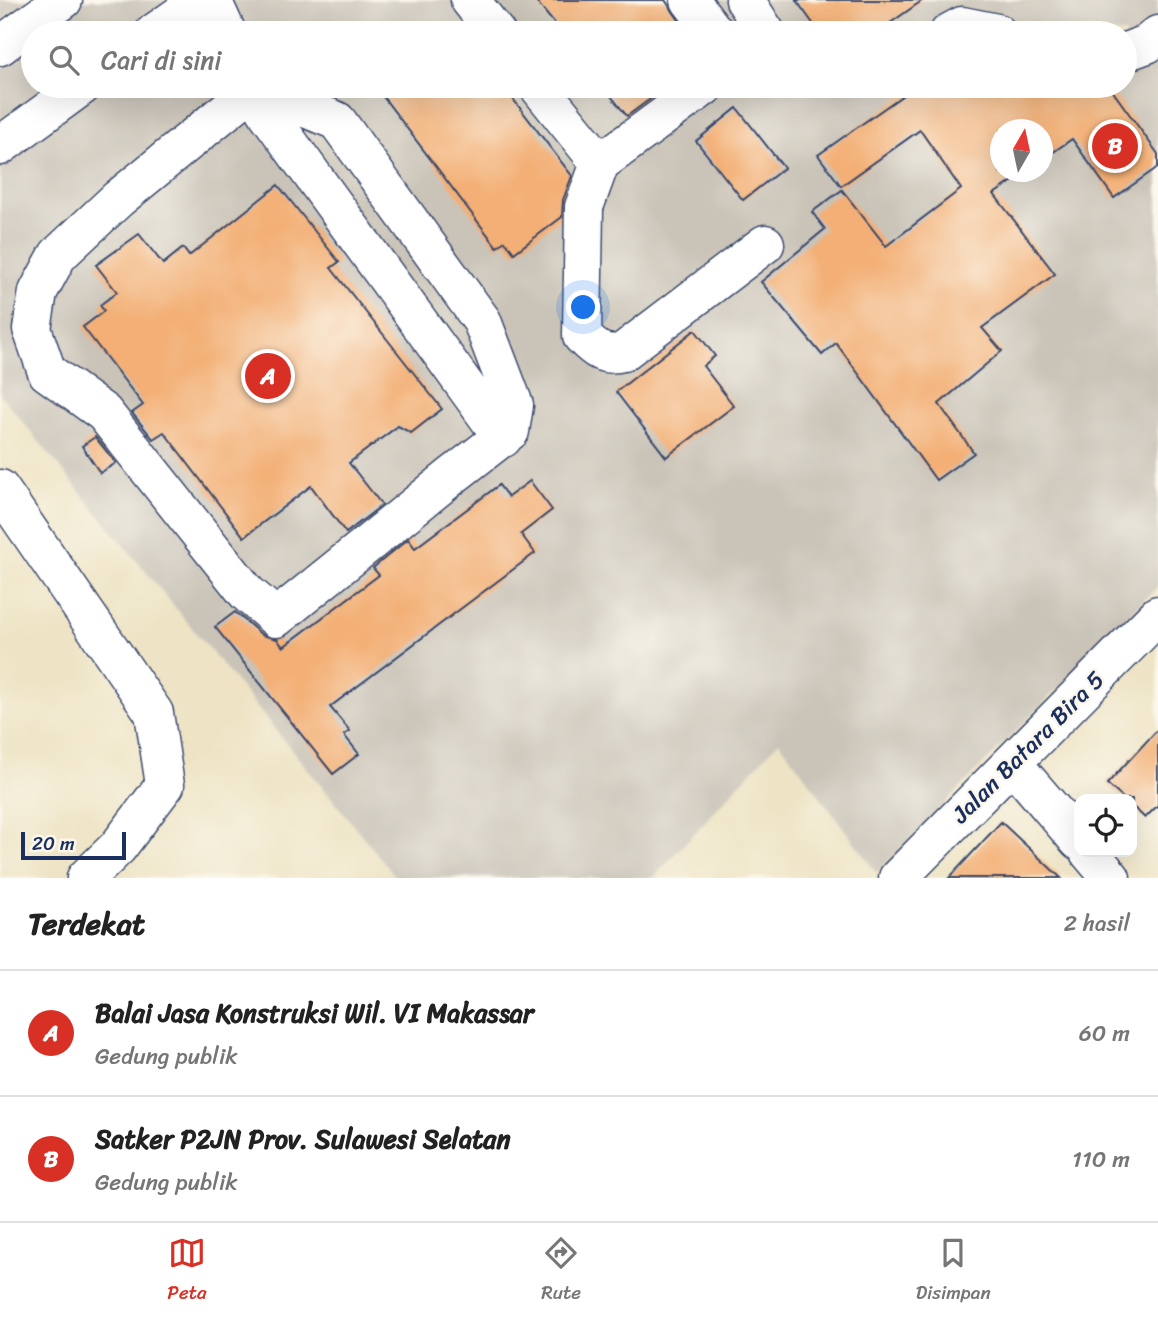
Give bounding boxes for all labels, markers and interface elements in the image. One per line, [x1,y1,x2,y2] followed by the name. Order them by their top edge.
[21,21,1137,98] search box
[101,37,222,83] text: Cari di sini
[45,41,83,79] icon: search
[990,119,1053,182] north arrow
[1092,120,1138,172] pin: B
[566,290,600,324] your location
[245,350,291,402] pin: A
[941,660,1115,834] street label: Jalan Batara Bira 5
[1074,794,1137,857] map controls
[1074,794,1137,857] button: locate
[32,827,75,860] text: 20 m
[21,829,126,861] scale bar
[28,897,145,951] text: Terdekat
[1064,903,1130,944] text: 2 hasil
[95,990,534,1036] text: Balai Jasa Konstruksi Wil. VI Makassar
[43,1013,59,1054] text: A
[1079,1013,1130,1054] text: 60 m
[95,1036,237,1077] text: Gedung publik
[95,1116,510,1162] text: Satker P2JN Prov. Sulawesi Selatan
[44,1139,58,1180] text: B
[1072,1139,1130,1180] text: 110 m
[95,1162,237,1203] text: Gedung publik
[167,1234,206,1309] tab: Peta
[541,1234,581,1309] tab: Rute
[916,1234,991,1309] tab: Disimpan

